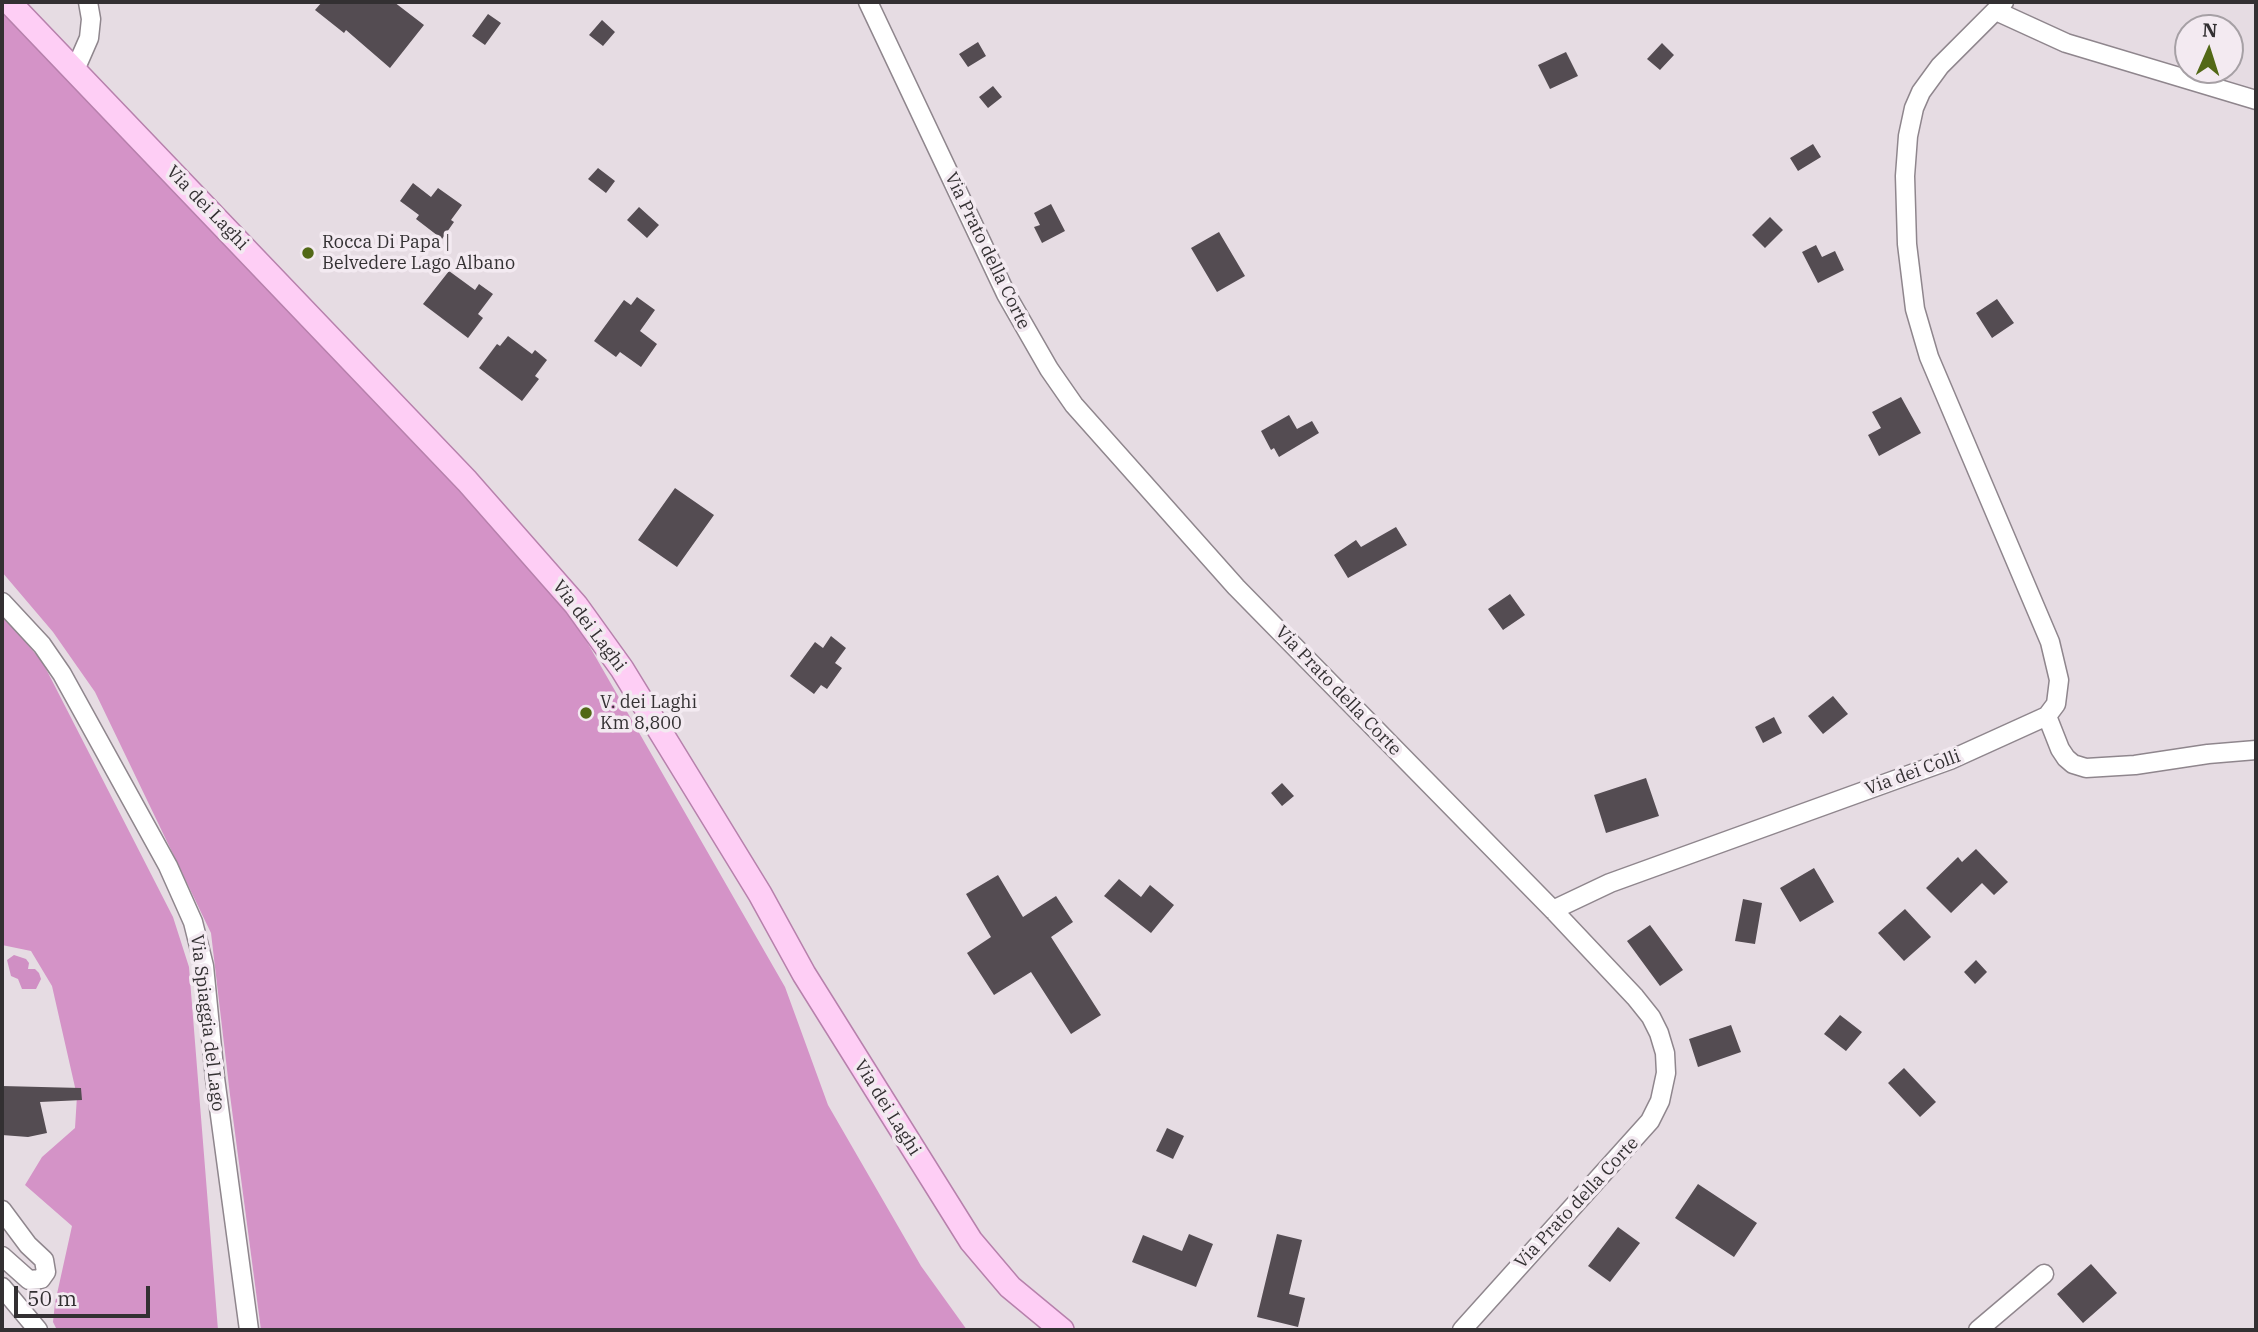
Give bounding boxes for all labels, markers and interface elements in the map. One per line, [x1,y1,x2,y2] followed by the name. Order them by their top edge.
[2174,14,2244,84] north arrow
[2202,18,2218,42] text: N
[161,161,253,255] street label: Via dei Laghi
[940,169,1034,333] street label: Via Prato della Corte
[322,232,515,274] place label: Rocca Di Papa | Belvedere Lago Albano
[300,245,316,261] marker: Rocca Di Papa | Belvedere Lago Albano
[548,576,630,676] street label: Via dei Laghi
[1271,622,1405,760] street label: Via Prato della Corte
[600,692,697,734] place label: V. dei Laghi Km 8,800
[578,705,594,721] marker: V. dei Laghi Km 8,800
[1862,746,1964,800] street label: Via dei Colli
[185,933,229,1113] street label: Via Spiaggia del Lago
[849,1056,925,1160] street label: Via dei Laghi
[1511,1133,1643,1273] street label: Via Prato della Corte
[18,1272,154,1316] scale bar
[27,1284,77,1312] text: 50 m

